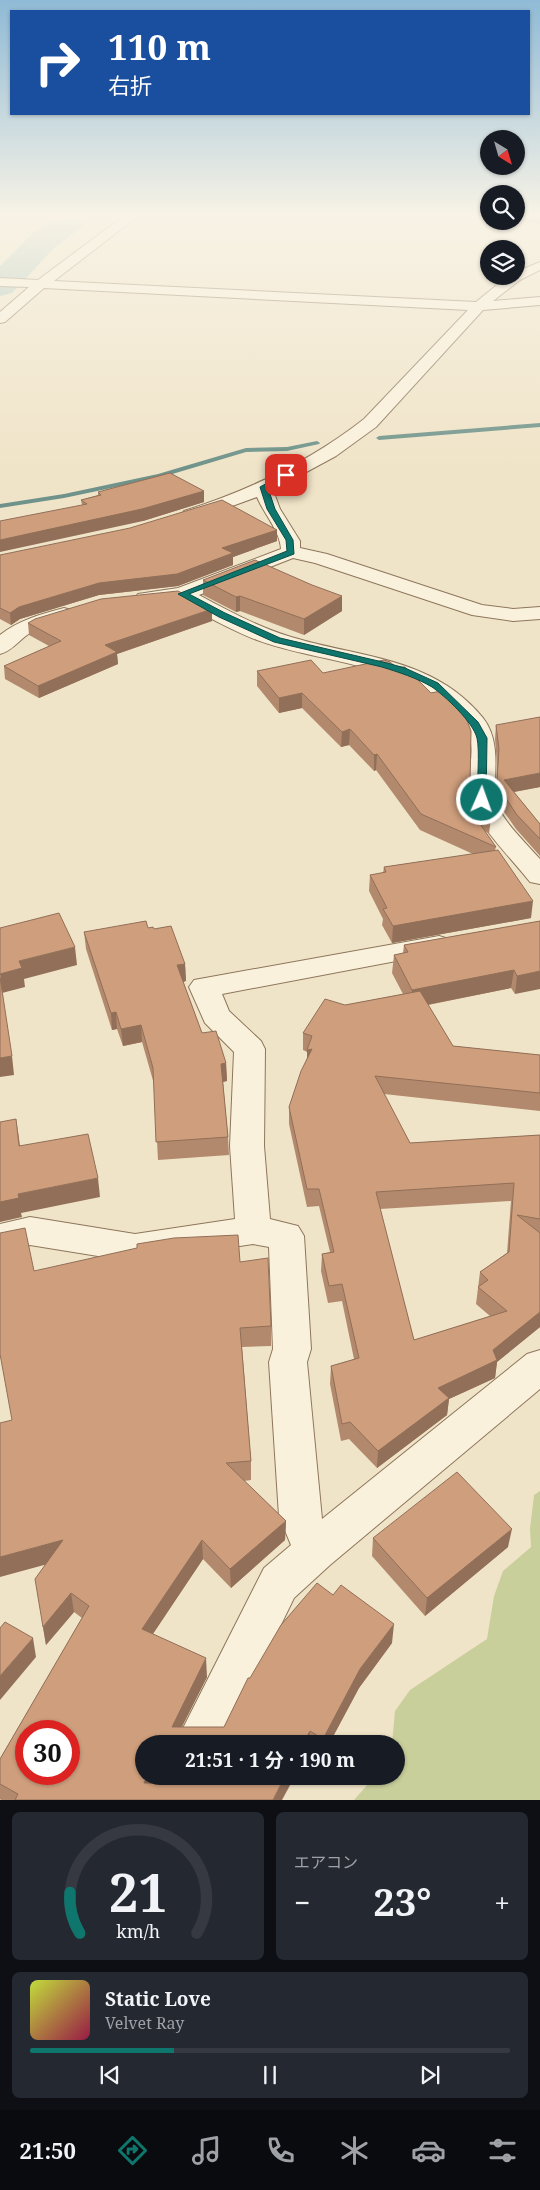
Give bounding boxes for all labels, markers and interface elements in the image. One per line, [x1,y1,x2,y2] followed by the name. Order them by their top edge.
[108,23,211,70] text: 110 m
[25,30,90,95] icon: right
[108,70,152,100] text: 右折
[480,130,525,175] north arrow
[480,130,525,285] map controls
[480,185,525,230] button: search
[480,240,525,285] button: layers
[265,454,307,496] pin
[272,461,300,489] icon: arrive
[455,773,507,825] position arrow
[15,1720,80,1785] speed limit sign: 30
[185,1747,355,1773] text: 21:51 · 1 分 · 190 m
[294,1851,358,1873] text: エアコン
[109,1856,167,1927] text: 21
[373,1875,431,1927] text: 23°
[294,1883,310,1921] text: −
[494,1883,510,1921] text: +
[116,1919,160,1943] text: km/h
[105,1986,211,2012] text: Static Love
[105,2012,184,2034] text: Velvet Ray
[96,2061,124,2089] icon: previous
[256,2061,284,2089] icon: pause
[416,2061,444,2089] icon: next
[115,2133,150,2168] icon: directions
[189,2133,224,2168] icon: music
[263,2133,298,2168] icon: phone
[337,2133,372,2168] icon: climate
[411,2133,446,2168] icon: car
[485,2133,520,2168] icon: filters
[20,2135,76,2165] text: 21:50

